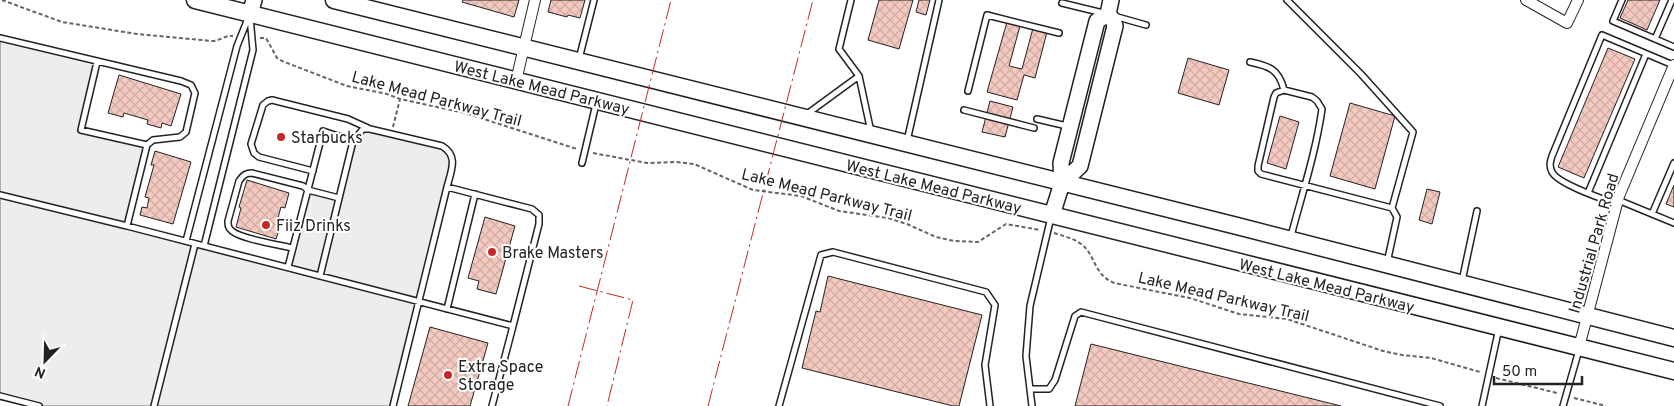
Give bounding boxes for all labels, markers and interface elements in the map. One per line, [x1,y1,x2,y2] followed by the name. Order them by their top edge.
[452,57,631,120] street label: West Lake Mead Parkway
[349,68,524,132] street label: Lake Mead Parkway Trail
[291,129,363,149] place label: Starbucks
[275,131,287,143] marker: Starbucks
[844,156,1023,219] street label: West Lake Mead Parkway
[739,165,914,227] street label: Lake Mead Parkway Trail
[1565,171,1625,316] street label: Industrial Park Road
[276,217,351,237] place label: Fiiz Drinks
[260,219,272,231] marker: Fiiz Drinks
[502,244,604,264] place label: Brake Masters
[486,246,498,258] marker: Brake Masters
[1237,255,1416,318] street label: West Lake Mead Parkway
[1136,269,1311,327] street label: Lake Mead Parkway Trail
[20,336,70,386] north arrow
[1494,354,1582,386] scale bar
[458,358,543,396] place label: Extra Space Storage
[33,362,48,381] text: N
[1502,363,1537,382] text: 50 m
[442,369,454,381] marker: Extra Space Storage

